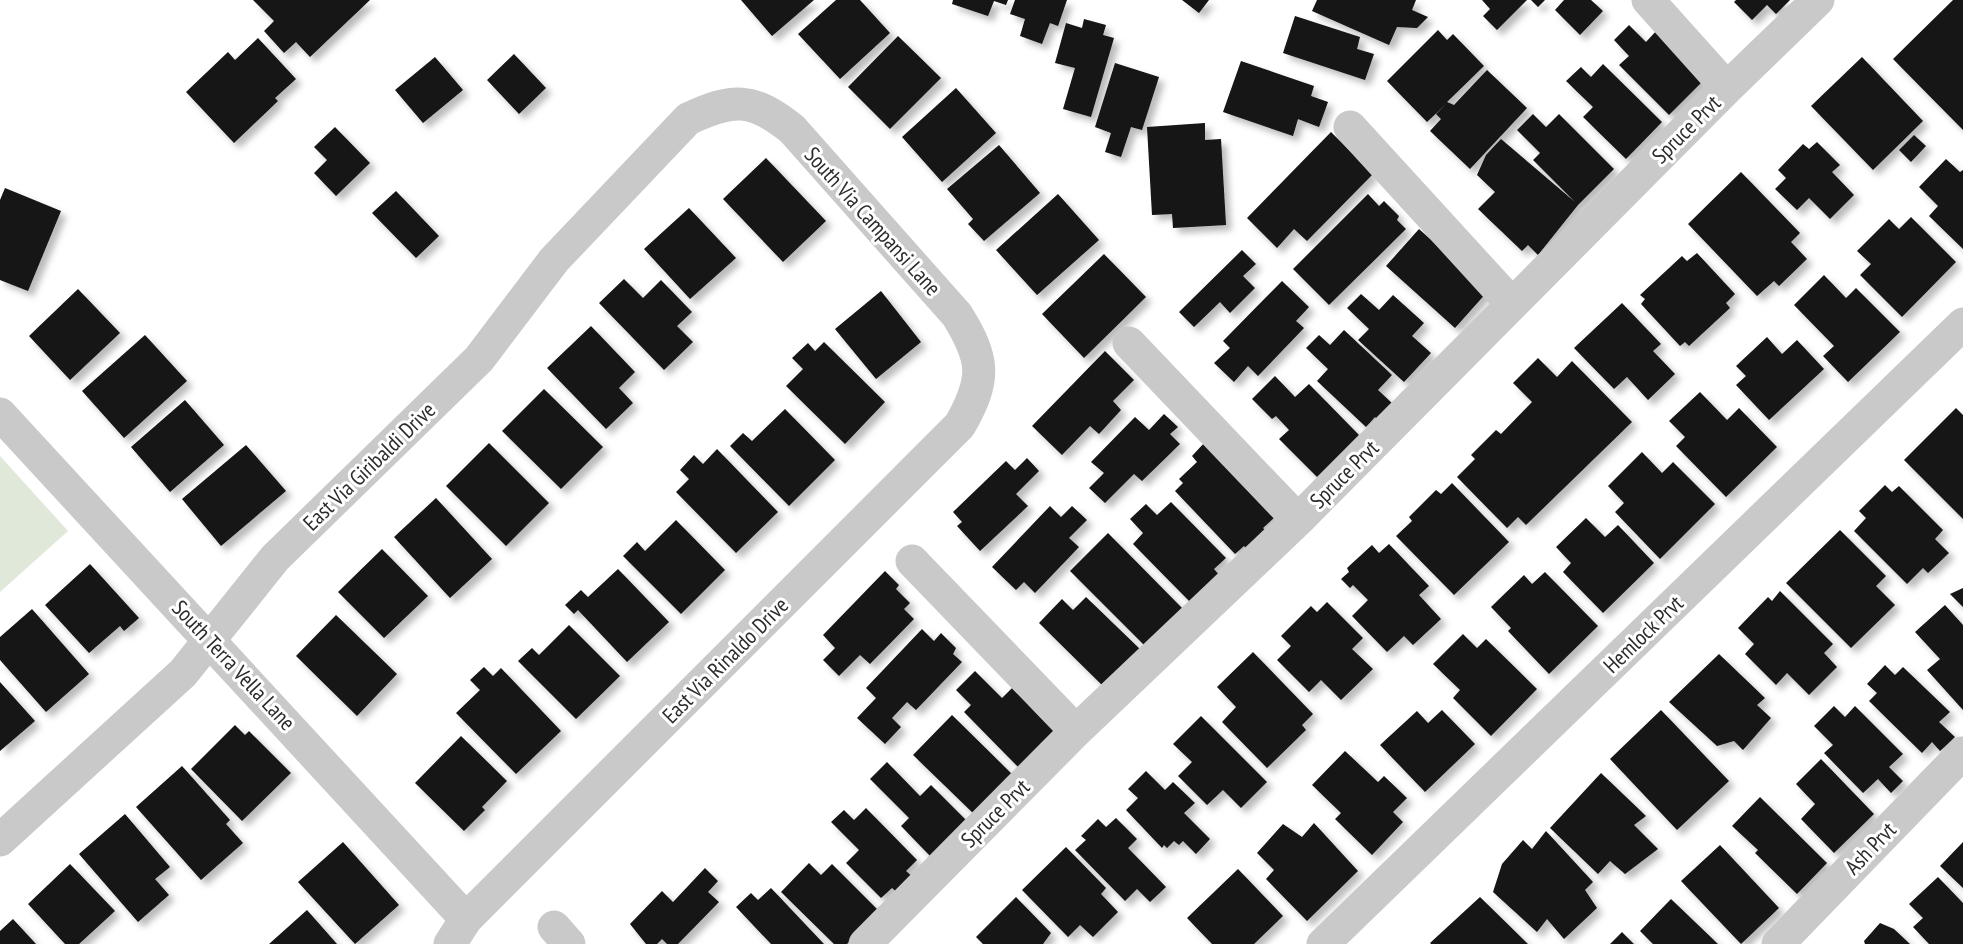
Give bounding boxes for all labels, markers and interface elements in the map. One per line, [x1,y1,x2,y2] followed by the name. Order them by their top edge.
[1646,89,1726,169] street label: Spruce Prvt
[799,141,947,301] street label: South Via Campansi Lane
[297,396,441,536] street label: East Via Giribaldi Drive
[1304,434,1384,514] street label: Spruce Prvt
[1597,589,1689,679] street label: Hemlock Prvt
[656,591,794,729] street label: East Via Rinaldo Drive
[166,594,302,736] street label: South Terra Vella Lane
[955,773,1035,853] street label: Spruce Prvt
[1838,816,1902,880] street label: Ash Prvt

